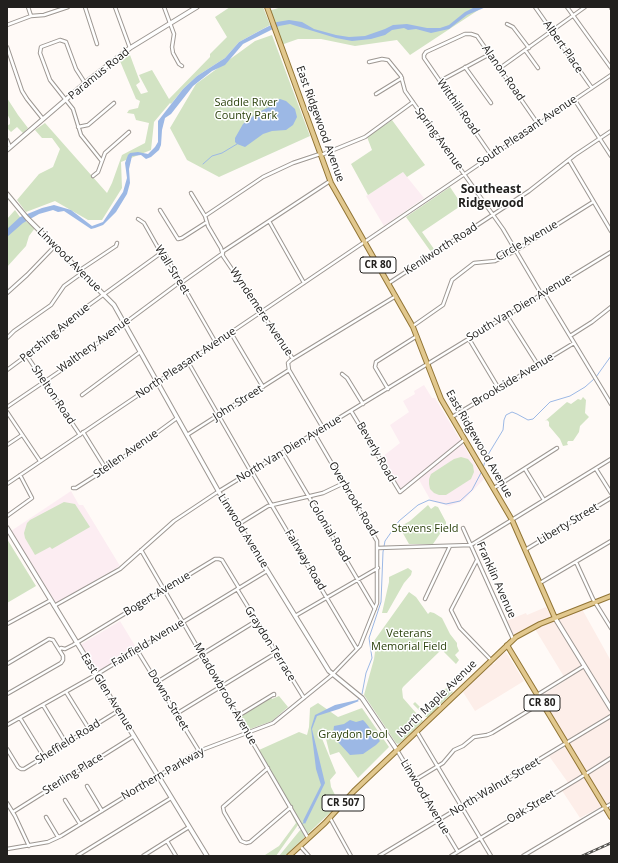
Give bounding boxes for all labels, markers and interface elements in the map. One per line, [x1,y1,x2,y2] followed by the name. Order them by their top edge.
[540,18,586,76] street label: Albert Place
[479,43,527,103] street label: Alanon Road
[66,45,132,103] street label: Paramus Road
[293,64,347,184] street label: East Ridgewood Avenue
[434,77,482,137] street label: Witthill Road
[474,93,580,169] street label: South Pleasant Avenue
[214,96,278,122] park label: Saddle River County Park
[412,105,466,173] street label: Spring Avenue
[458,183,524,211] district label: Southeast Ridgewood
[494,218,560,264] street label: Circle Avenue
[402,220,480,278] street label: Kenilworth Road
[34,225,104,295] street label: Linwood Avenue
[152,243,192,297] street label: Wall Street
[360,257,396,273] road number: CR 80
[227,265,295,359] street label: Wyndemere Avenue
[464,271,574,345] street label: South Van Dien Avenue
[17,301,93,365] street label: Pershing Avenue
[55,314,133,376] street label: Walthery Avenue
[133,325,239,401] street label: North Pleasant Avenue
[470,350,556,410] street label: Brookside Avenue
[28,363,78,427] street label: Shelton Road
[210,382,266,424] street label: John Street
[443,388,515,500] street label: East Ridgewood Avenue
[234,412,344,486] street label: North Van Dien Avenue
[354,420,398,484] street label: Beverly Road
[91,427,161,481] street label: Steilen Avenue
[326,460,380,538] street label: Overbrook Road
[215,492,271,570] street label: Linwood Avenue
[305,497,353,565] street label: Colonial Road
[535,501,601,547] street label: Liberty Street
[392,522,458,536] park label: Stevens Field
[282,527,328,593] street label: Fairway Road
[473,540,519,620] street label: Franklin Avenue
[121,569,193,619] street label: Bogert Avenue
[242,604,298,684] street label: Graydon Terrace
[109,616,187,670] street label: Fairfield Avenue
[371,627,447,653] park label: Veterans Memorial Field
[190,641,260,747] street label: Meadowbrook Avenue
[78,651,136,733] street label: East Glen Avenue
[394,658,480,740] street label: North Maple Avenue
[145,667,191,733] street label: Downs Street
[524,695,560,711] road number: CR 80
[33,717,103,767] street label: Sheffield Road
[318,728,388,742] park label: Graydon Pool
[119,745,207,803] street label: Northern Parkway
[40,750,106,798] street label: Sterling Place
[447,755,543,819] street label: North Walnut Street
[397,757,453,837] street label: Linwood Avenue
[504,787,558,827] street label: Oak Street
[322,795,364,811] road number: CR 507

